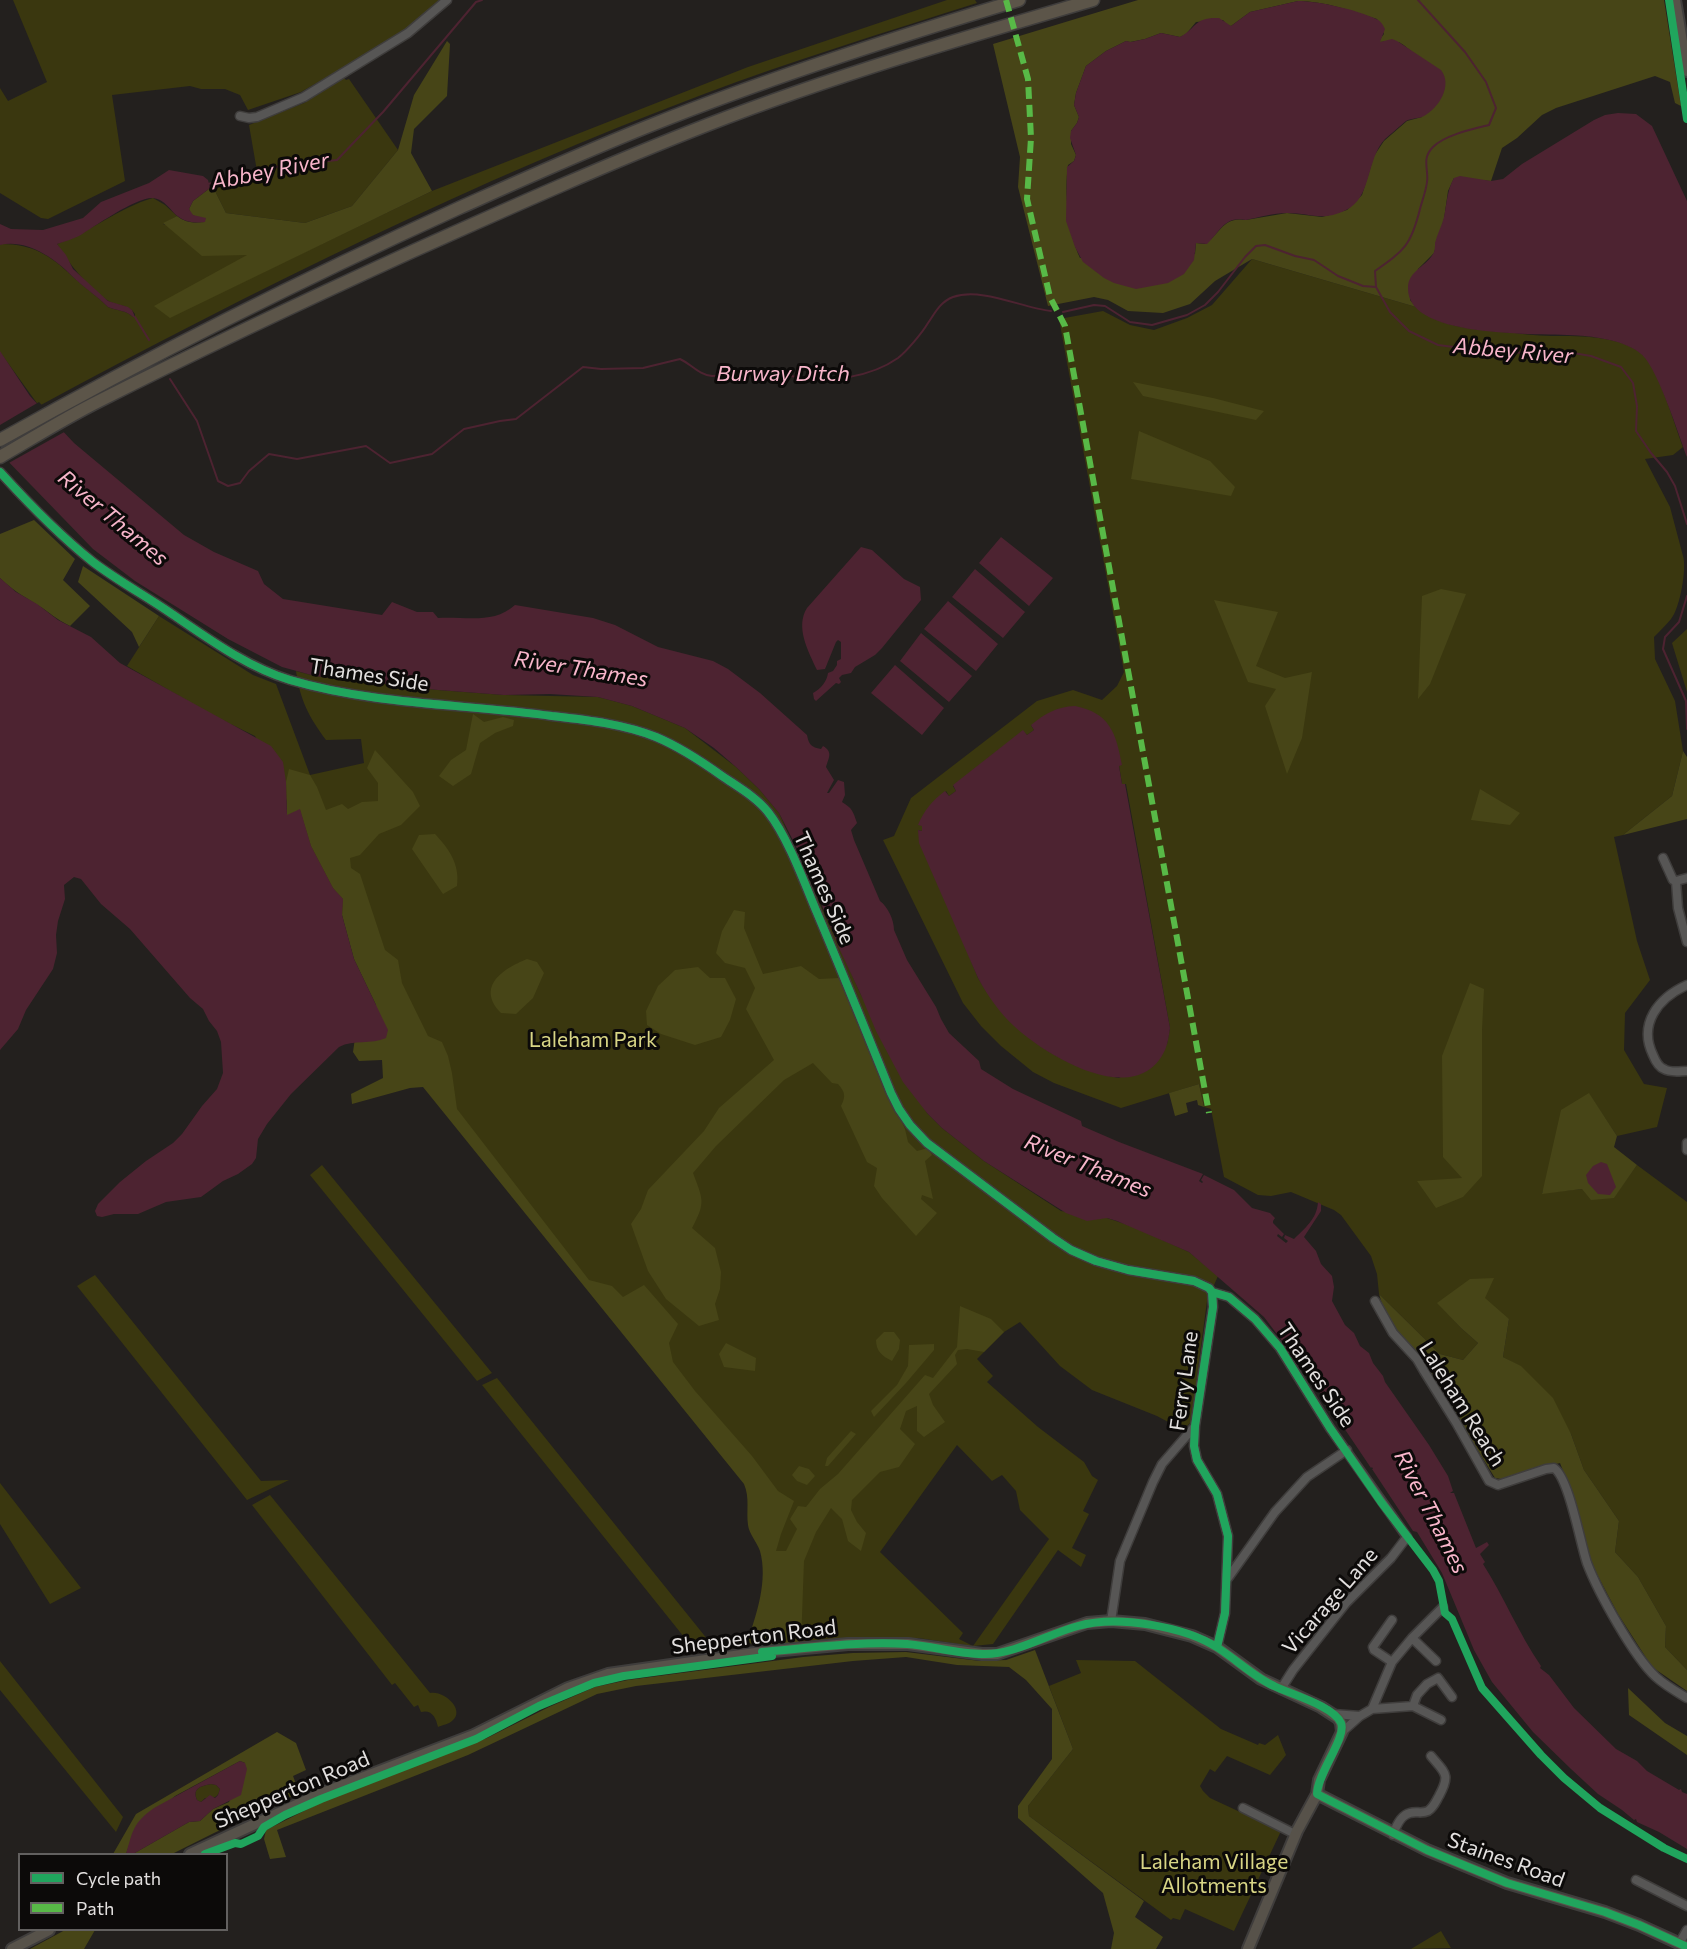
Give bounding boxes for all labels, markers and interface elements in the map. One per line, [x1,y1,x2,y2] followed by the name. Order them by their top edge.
[209,147,331,195] water label: Abbey River
[1452,333,1574,369] water label: Abbey River
[716,361,850,387] water label: Burway Ditch
[53,464,173,572] water label: River Thames
[512,645,650,693] water label: River Thames
[308,653,430,697] street label: Thames Side
[788,828,860,948] street label: Thames Side
[529,1027,657,1053] park label: Laleham Park
[1020,1128,1156,1204] water label: River Thames
[1272,1318,1360,1432] street label: Thames Side
[1165,1330,1203,1432] street label: Ferry Lane
[1414,1337,1510,1471] street label: Laleham Reach
[1389,1446,1473,1578] water label: River Thames
[1277,1543,1383,1659] street label: Vicarage Lane
[670,1614,838,1660] street label: Shepperton Road
[211,1746,373,1834] street label: Shepperton Road
[1444,1827,1568,1893] street label: Staines Road
[1140,1849,1288,1899] park label: Laleham Village Allotments
[18,1853,228,1931] legend
[76,1867,161,1889] text: Cycle path
[76,1897,114,1919] text: Path

